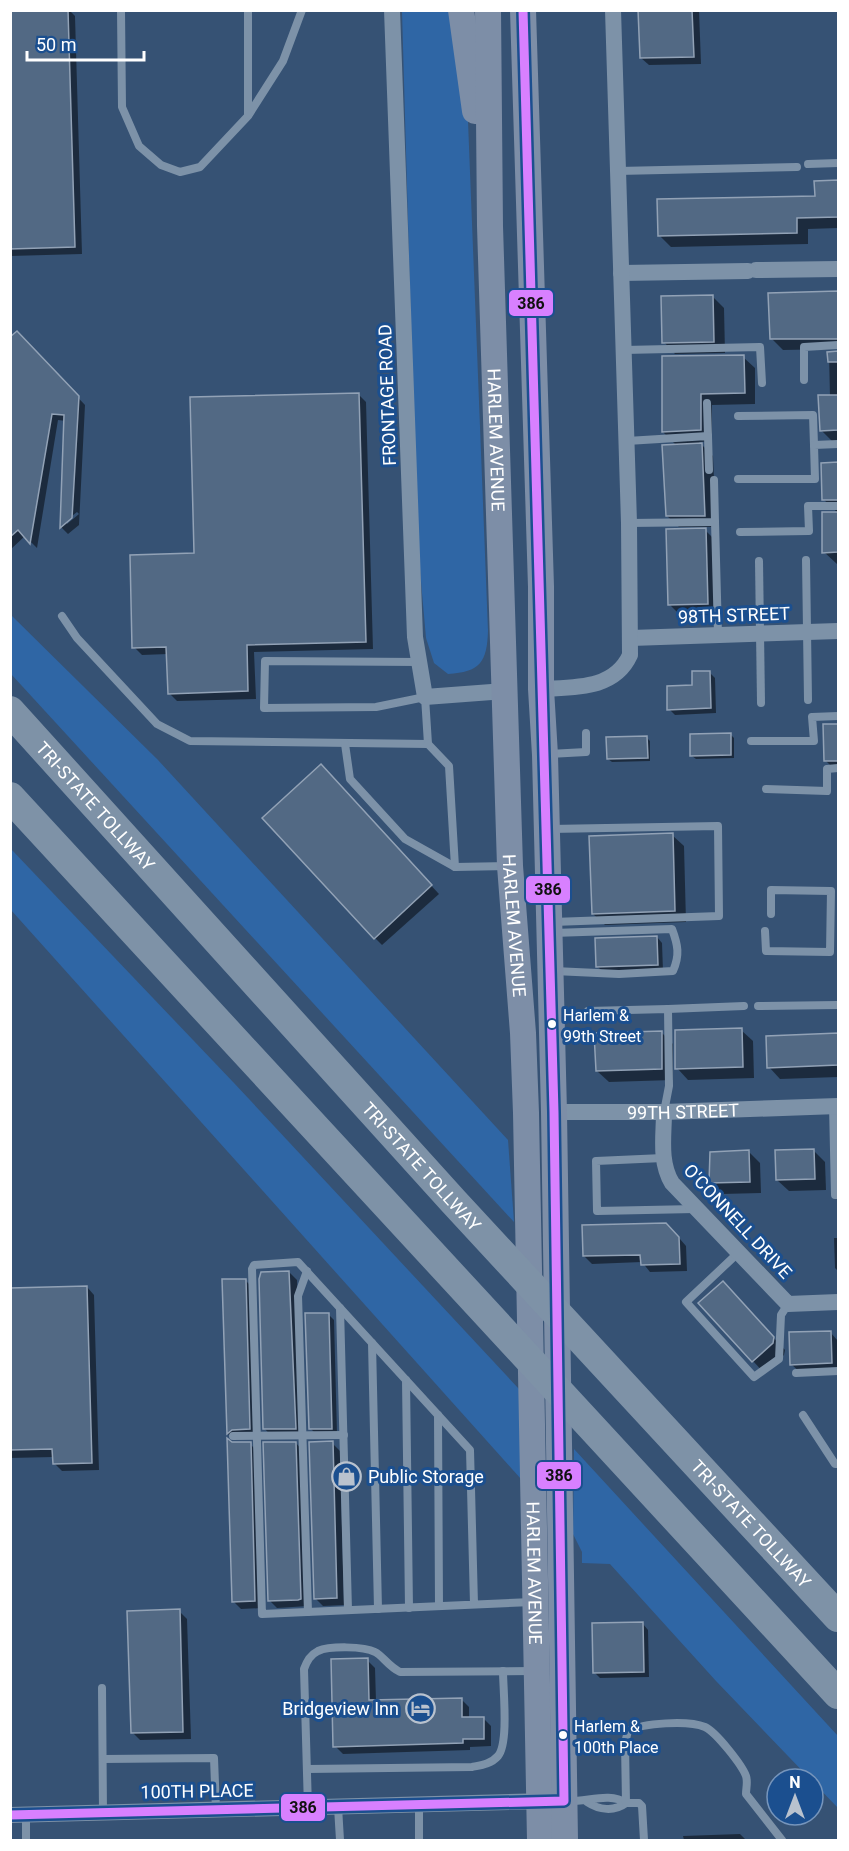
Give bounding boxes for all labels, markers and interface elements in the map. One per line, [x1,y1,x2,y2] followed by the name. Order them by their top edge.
[27,24,144,62] scale bar
[36,34,76,55] text: 50 m
[508,289,554,317] line badge: 386
[517,294,545,313] text: 386
[374,324,400,466] street label: FRONTAGE ROAD
[484,368,509,512] street label: HARLEM AVENUE
[678,603,791,627] street label: 98TH STREET
[32,737,160,875] street label: TRI-STATE TOLLWAY
[499,854,531,998] street label: HARLEM AVENUE
[525,875,571,904] line badge: 386
[534,880,562,899] text: 386
[563,1006,641,1046] place label: Harlem & 99th Street
[546,1018,558,1030] marker: Harlem & 99th Street
[358,1098,486,1235] street label: TRI-STATE TOLLWAY
[627,1099,740,1123] street label: 99TH STREET
[680,1159,796,1283] street label: O'CONNELL DRIVE
[687,1455,816,1592] street label: TRI-STATE TOLLWAY
[331,1460,363,1492] shop icon: Public Storage
[536,1461,582,1490] line badge: 386
[368,1466,484,1487] place label: Public Storage
[545,1466,573,1485] text: 386
[523,1501,547,1645] street label: HARLEM AVENUE
[404,1692,436,1724] hotel icon: Bridgeview Inn
[282,1698,399,1719] place label: Bridgeview Inn
[574,1717,659,1757] place label: Harlem & 100th Place
[557,1729,569,1741] marker: Harlem & 100th Place
[765,1767,825,1827] north arrow
[789,1773,801,1792] text: N
[140,1780,254,1802] street label: 100TH PLACE
[280,1793,326,1822] line badge: 386
[289,1798,317,1817] text: 386

